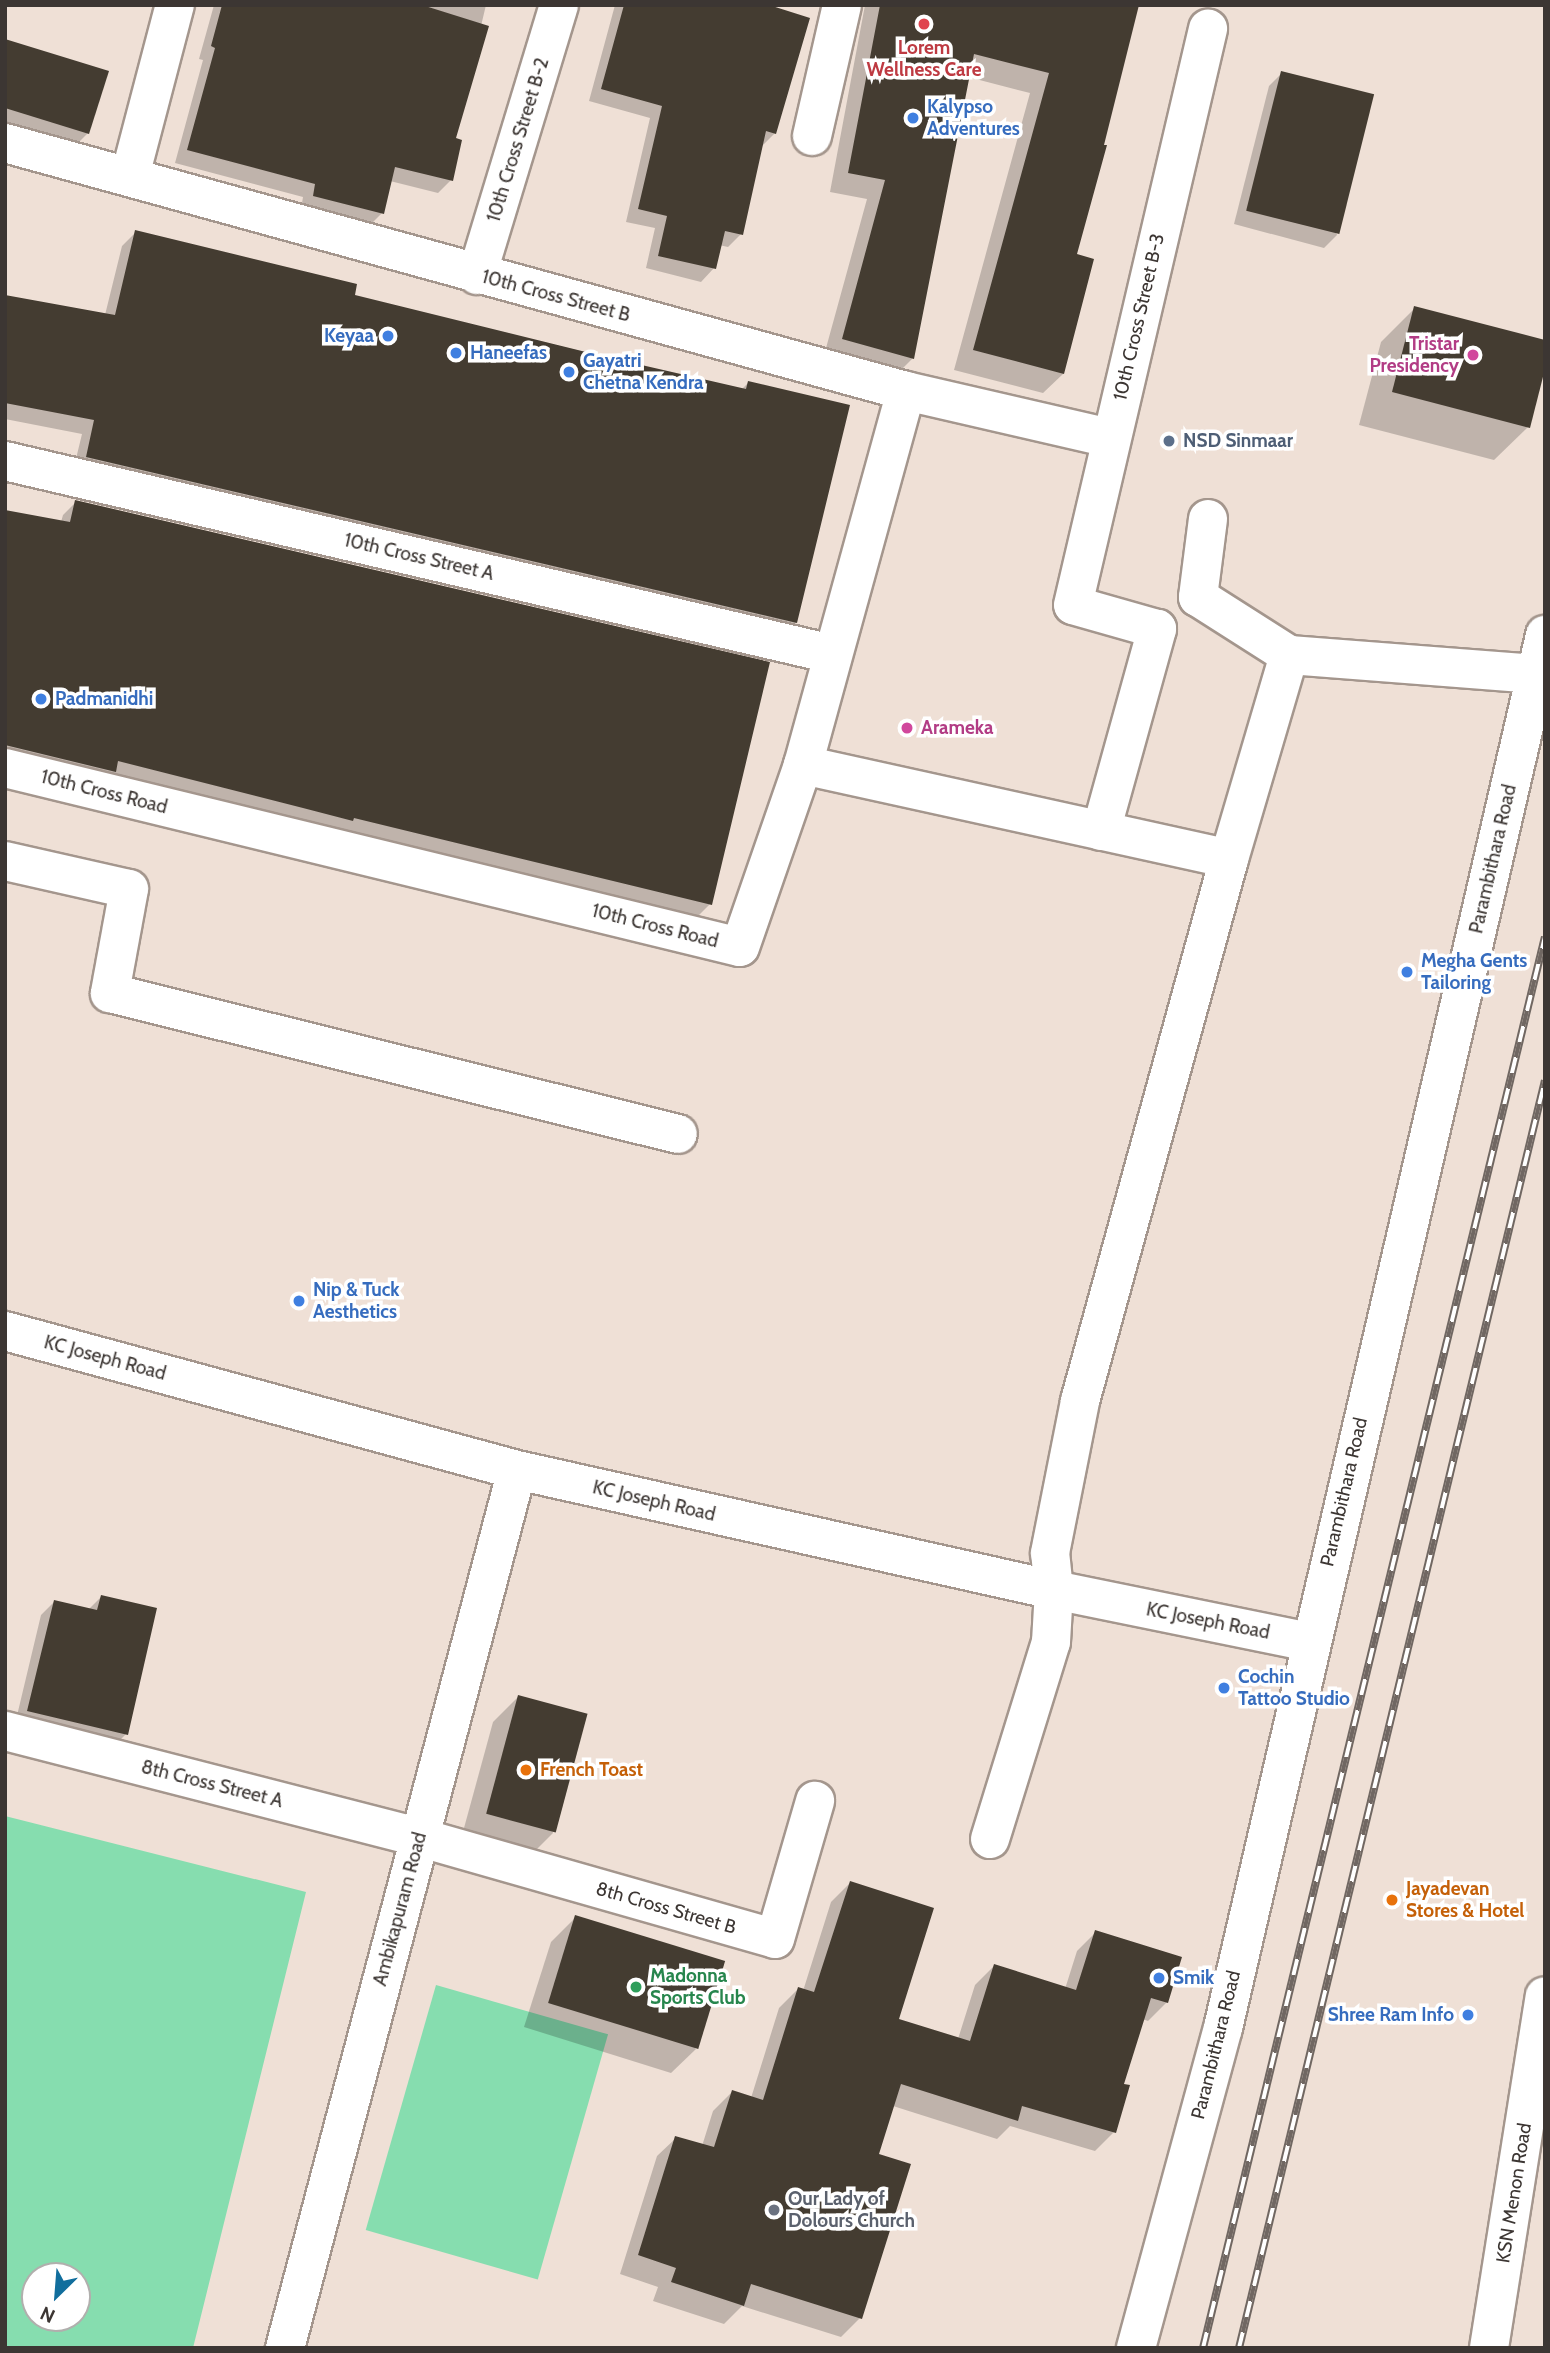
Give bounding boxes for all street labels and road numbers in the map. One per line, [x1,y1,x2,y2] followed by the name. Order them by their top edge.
[482,55,554,225] street label: 10th Cross Street B-2
[1109,231,1169,403] street label: 10th Cross Street B-3
[479,265,633,327] street label: 10th Cross Street B
[342,529,496,585] street label: 10th Cross Street A
[38,765,170,819] street label: 10th Cross Road
[1465,782,1521,936] street label: Parambithara Road
[589,899,721,953] street label: 10th Cross Road
[42,1331,168,1385] street label: KC Joseph Road
[1316,1415,1372,1569] street label: Parambithara Road
[590,1476,718,1526] street label: KC Joseph Road
[1144,1598,1272,1644] street label: KC Joseph Road
[139,1755,285,1813] street label: 8th Cross Street A
[369,1830,431,1988] street label: Ambikapuram Road
[593,1877,739,1939] street label: 8th Cross Street B
[1187,1968,1245,2122] street label: Parambithara Road
[1492,2121,1536,2265] street label: KSN Menon Road

